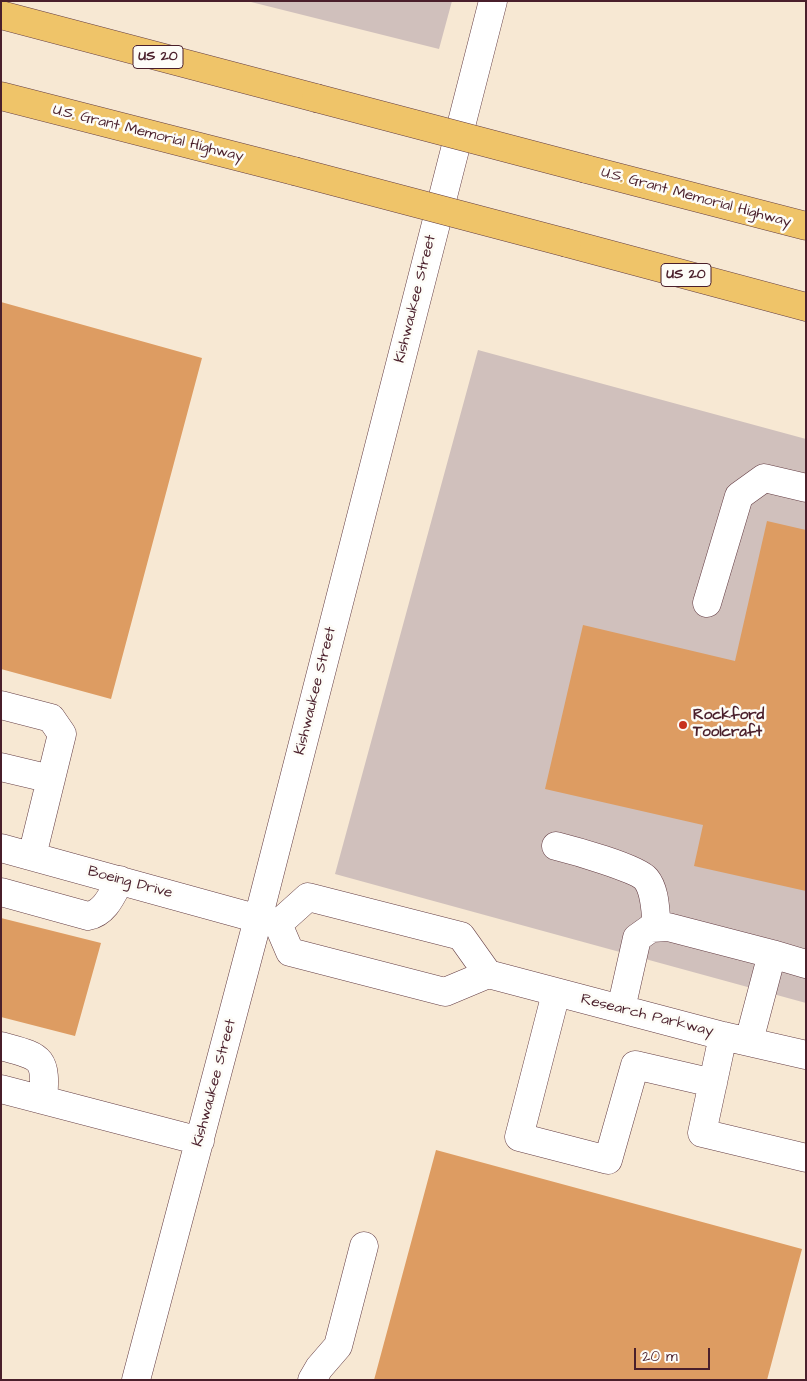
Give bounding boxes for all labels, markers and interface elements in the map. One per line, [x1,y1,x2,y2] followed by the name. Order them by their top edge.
[133,46,183,68] road number: US 20
[51,102,245,166] street label: U.S. Grant Memorial Highway
[599,164,793,232] street label: U.S. Grant Memorial Highway
[391,233,441,365] street label: Kishwaukee Street
[661,264,711,286] road number: US 20
[291,625,341,757] street label: Kishwaukee Street
[693,707,764,742] place label: Rockford Toolcraft
[677,719,689,731] marker: Rockford Toolcraft
[86,863,174,903] street label: Boeing Drive
[579,991,715,1041] street label: Research Parkway
[189,1017,241,1149] street label: Kishwaukee Street
[637,1338,713,1370] scale bar
[642,1346,678,1367] text: 20 m

